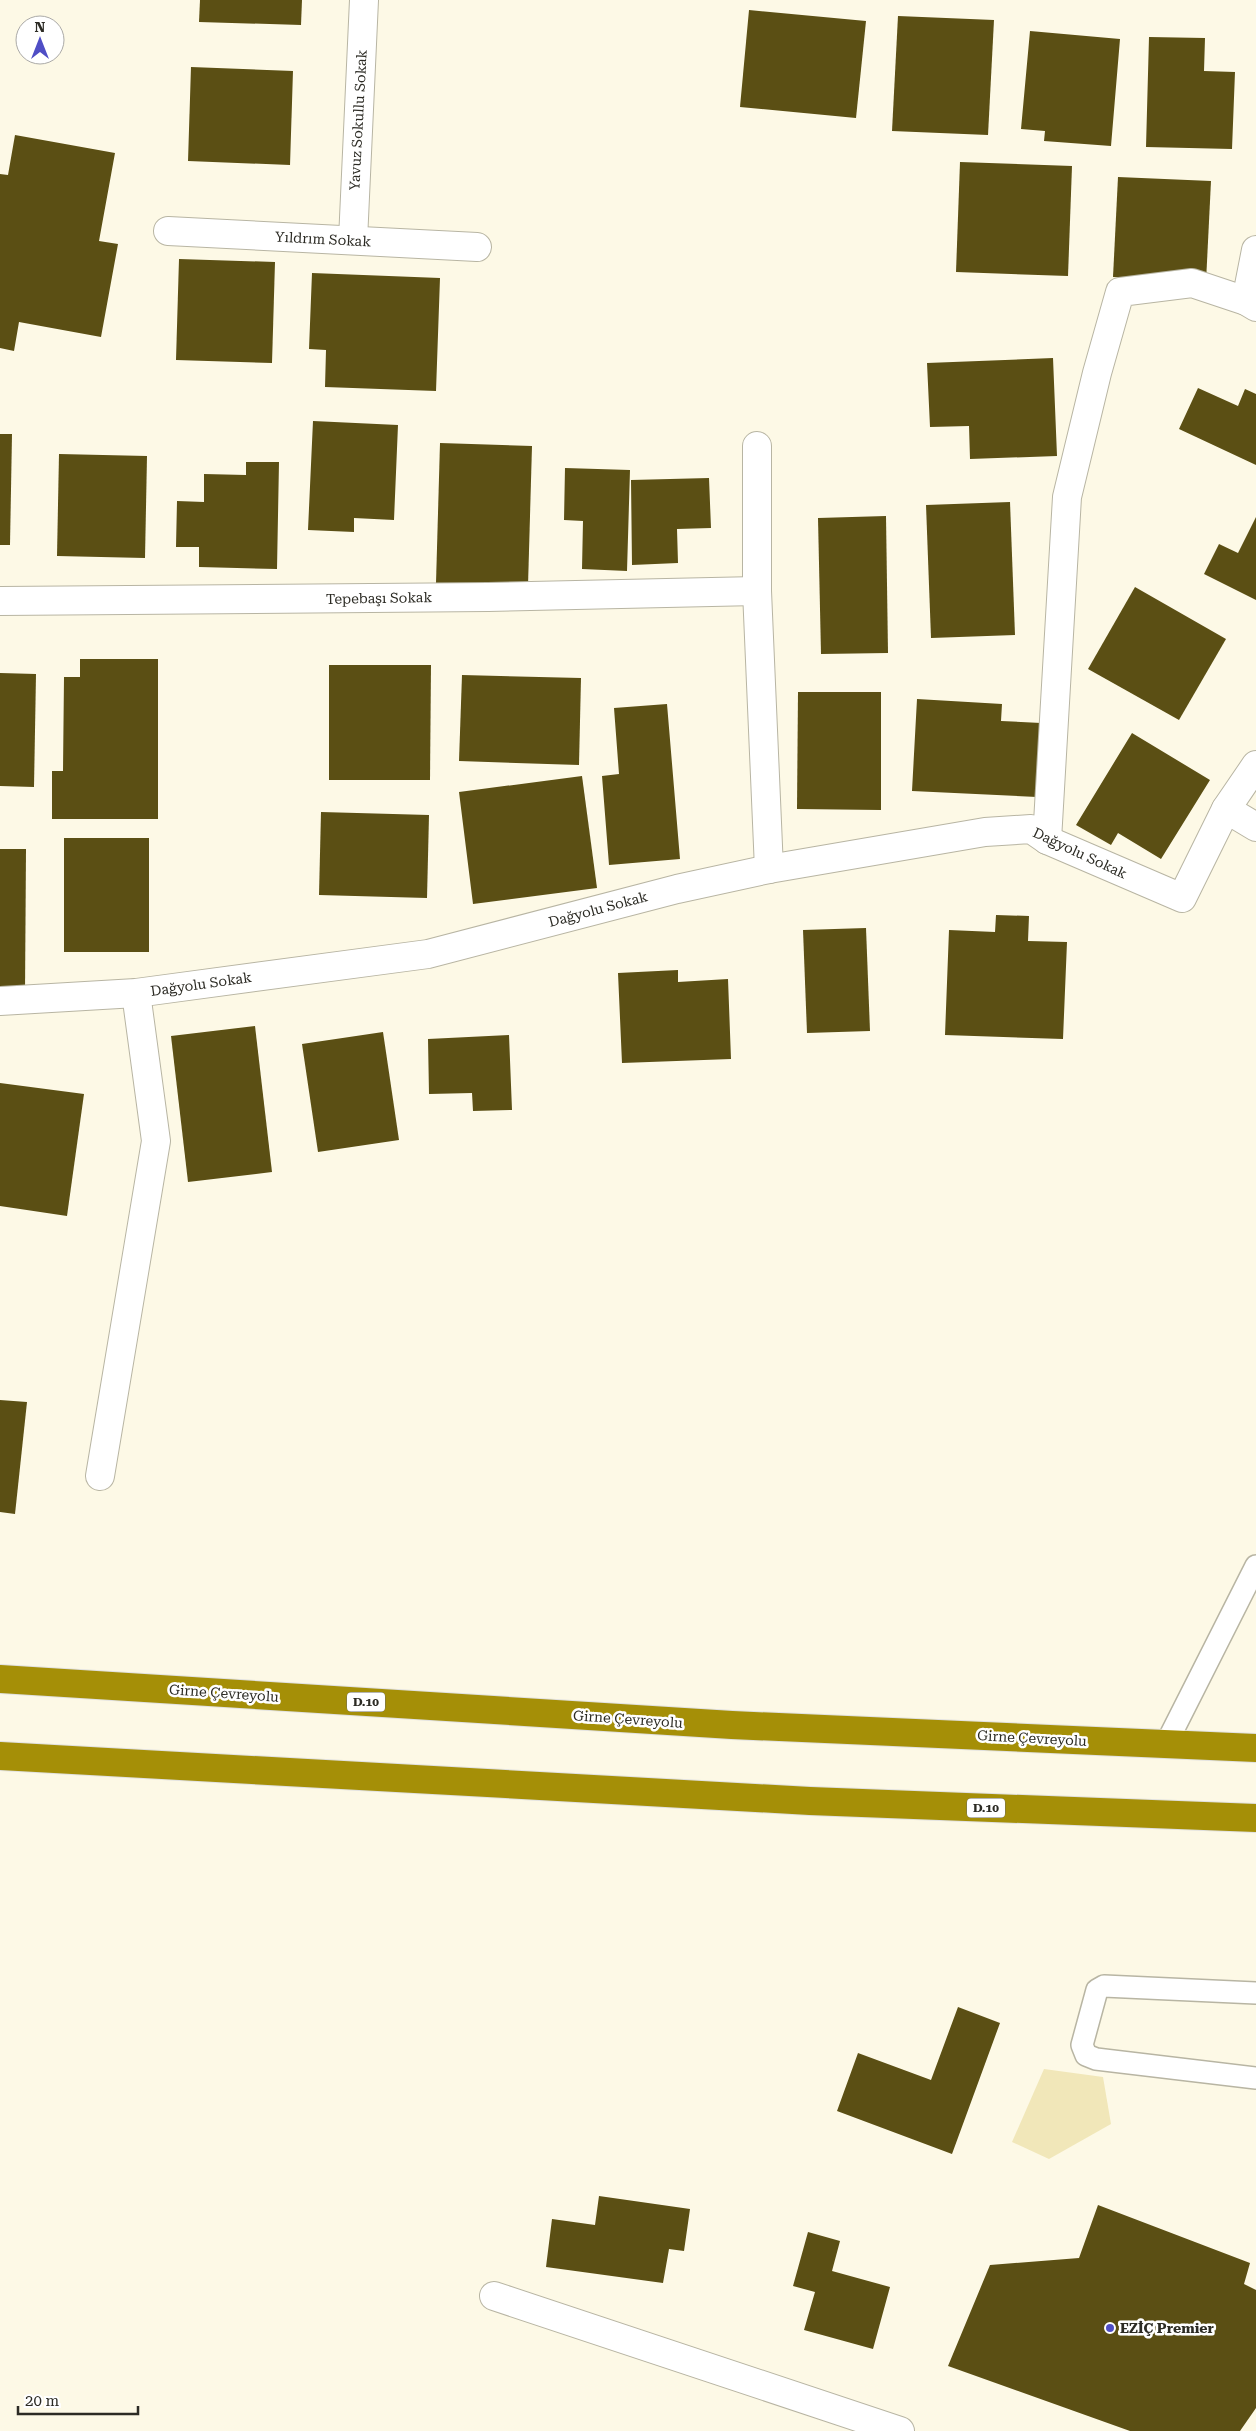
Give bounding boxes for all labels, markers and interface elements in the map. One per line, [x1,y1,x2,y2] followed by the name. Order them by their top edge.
[15,15,65,65] north arrow
[35,19,46,35] text: N
[346,49,370,191] street label: Yavuz Sokullu Sokak
[275,228,372,250] street label: Yıldrım Sokak
[326,589,432,607] street label: Tepebaşı Sokak
[1030,824,1130,882] street label: Dağyolu Sokak
[547,888,649,930] street label: Dağyolu Sokak
[149,969,253,999] street label: Dağyolu Sokak
[169,1681,280,1705] street label: Girne Çevreyolu
[347,1692,385,1711] road number: D.10
[573,1707,684,1731] street label: Girne Çevreyolu
[977,1727,1088,1749] street label: Girne Çevreyolu
[967,1799,1005,1818] road number: D.10
[1120,2320,1215,2336] place label: EZİÇ Premier
[1104,2322,1116,2334] marker: EZİÇ Premier
[18,2384,138,2416] scale bar
[25,2392,60,2410] text: 20 m

